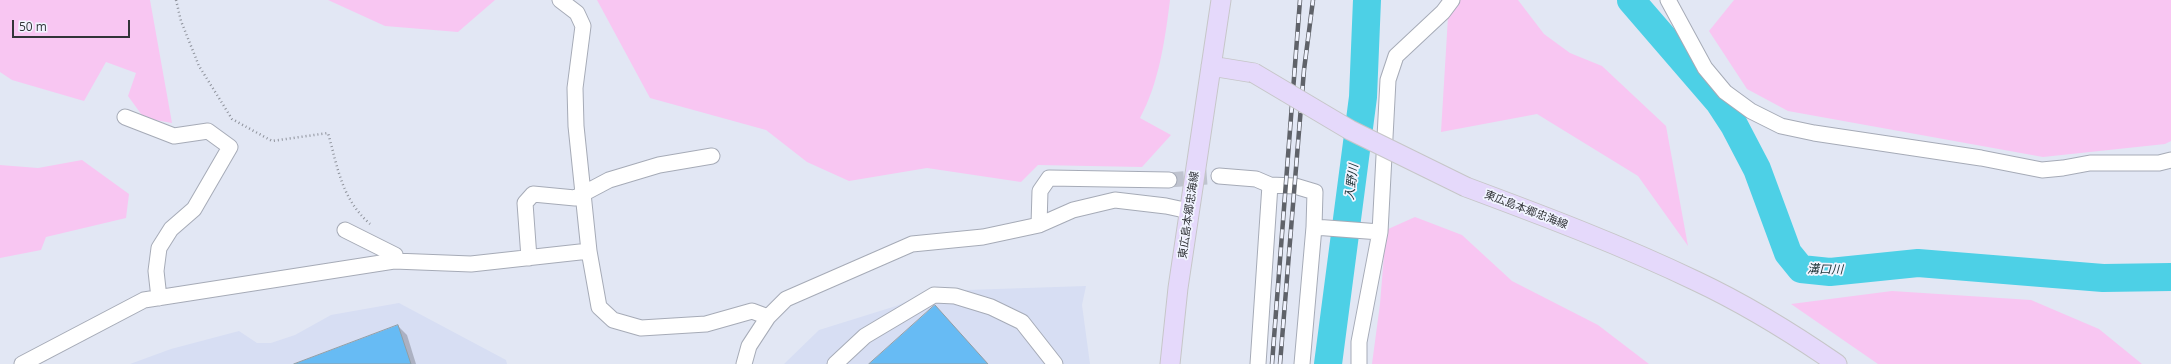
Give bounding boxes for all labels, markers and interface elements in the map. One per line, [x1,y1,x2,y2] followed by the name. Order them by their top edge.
[14,12,132,38] scale bar
[19,18,47,35] text: 50 m
[1343,163,1361,201] water label: 入野川
[1176,171,1202,259] street label: 東広島本郷忠海線
[1483,188,1569,232] street label: 東広島本郷忠海線
[1807,262,1843,278] water label: 溝口川

